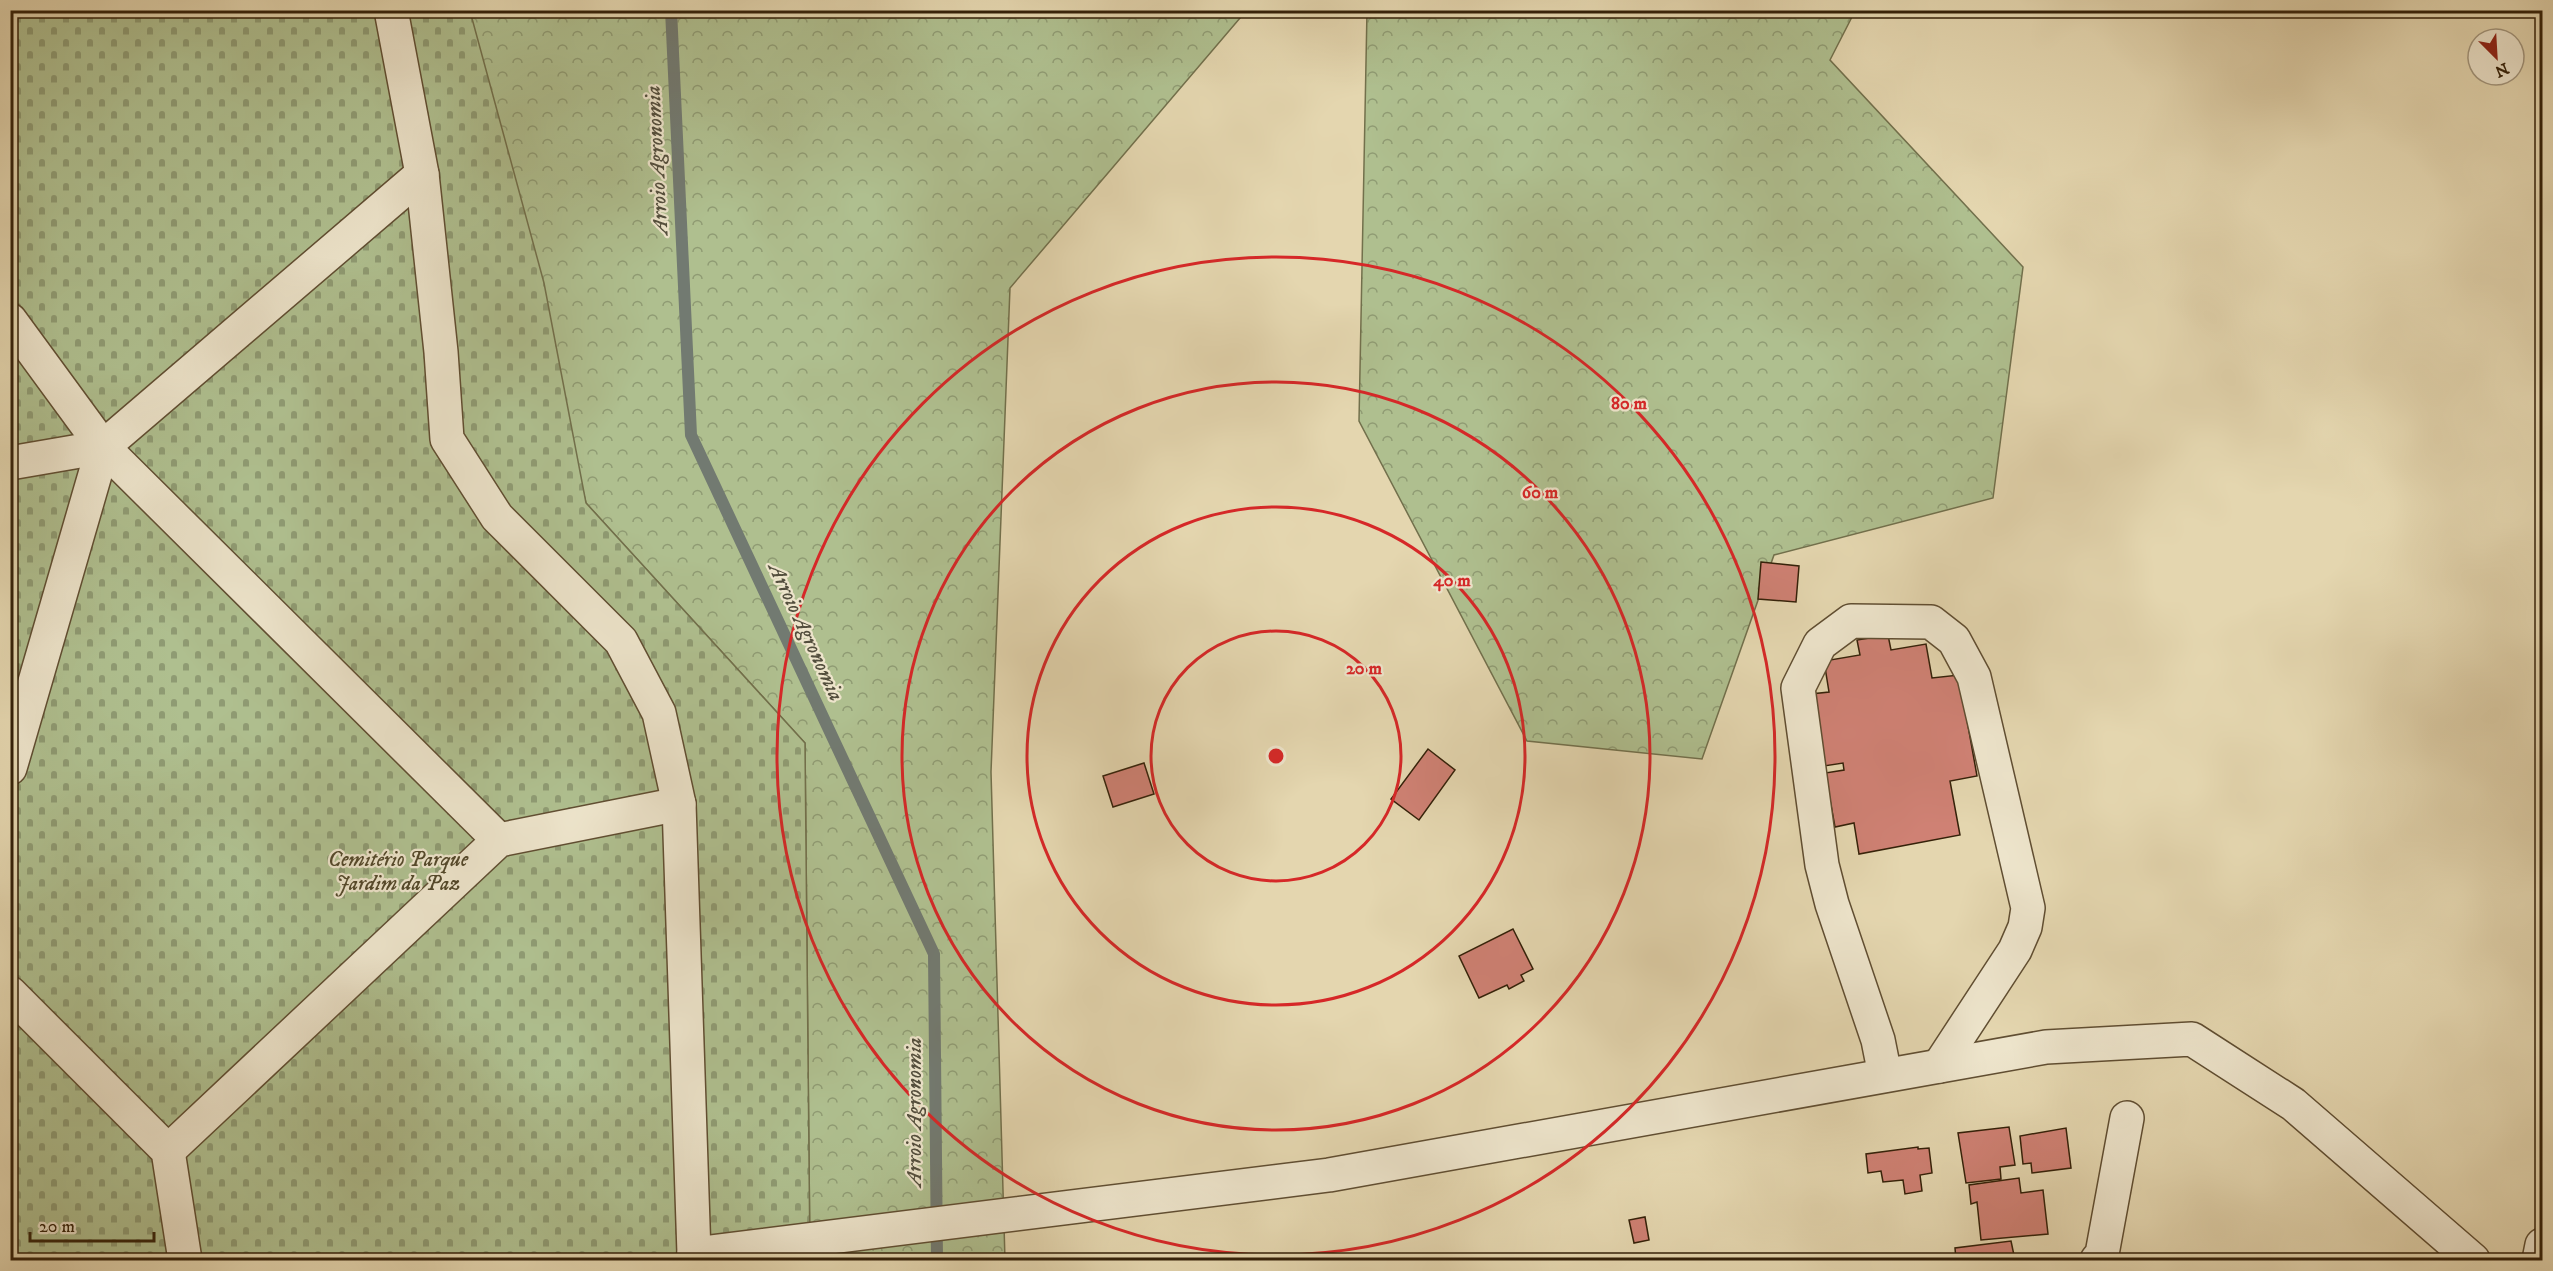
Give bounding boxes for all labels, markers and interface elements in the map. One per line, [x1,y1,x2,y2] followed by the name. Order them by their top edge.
[2466,27,2526,87] north arrow
[2492,58,2512,82] text: N
[640,85,675,238] water label: Arroio Agronomia
[1611,393,1648,415] text: 80 m
[1522,482,1559,504] text: 60 m
[761,556,850,705] water label: Arroio Agronomia
[1432,570,1471,592] text: 40 m
[1346,658,1382,680] text: 20 m
[1266,746,1286,766] centre of rings
[328,847,469,897] park label: Cemitério Parque Jardim da Paz
[901,1037,928,1190] water label: Arroio Agronomia
[30,1205,154,1243] scale bar
[39,1216,75,1238] text: 20 m

